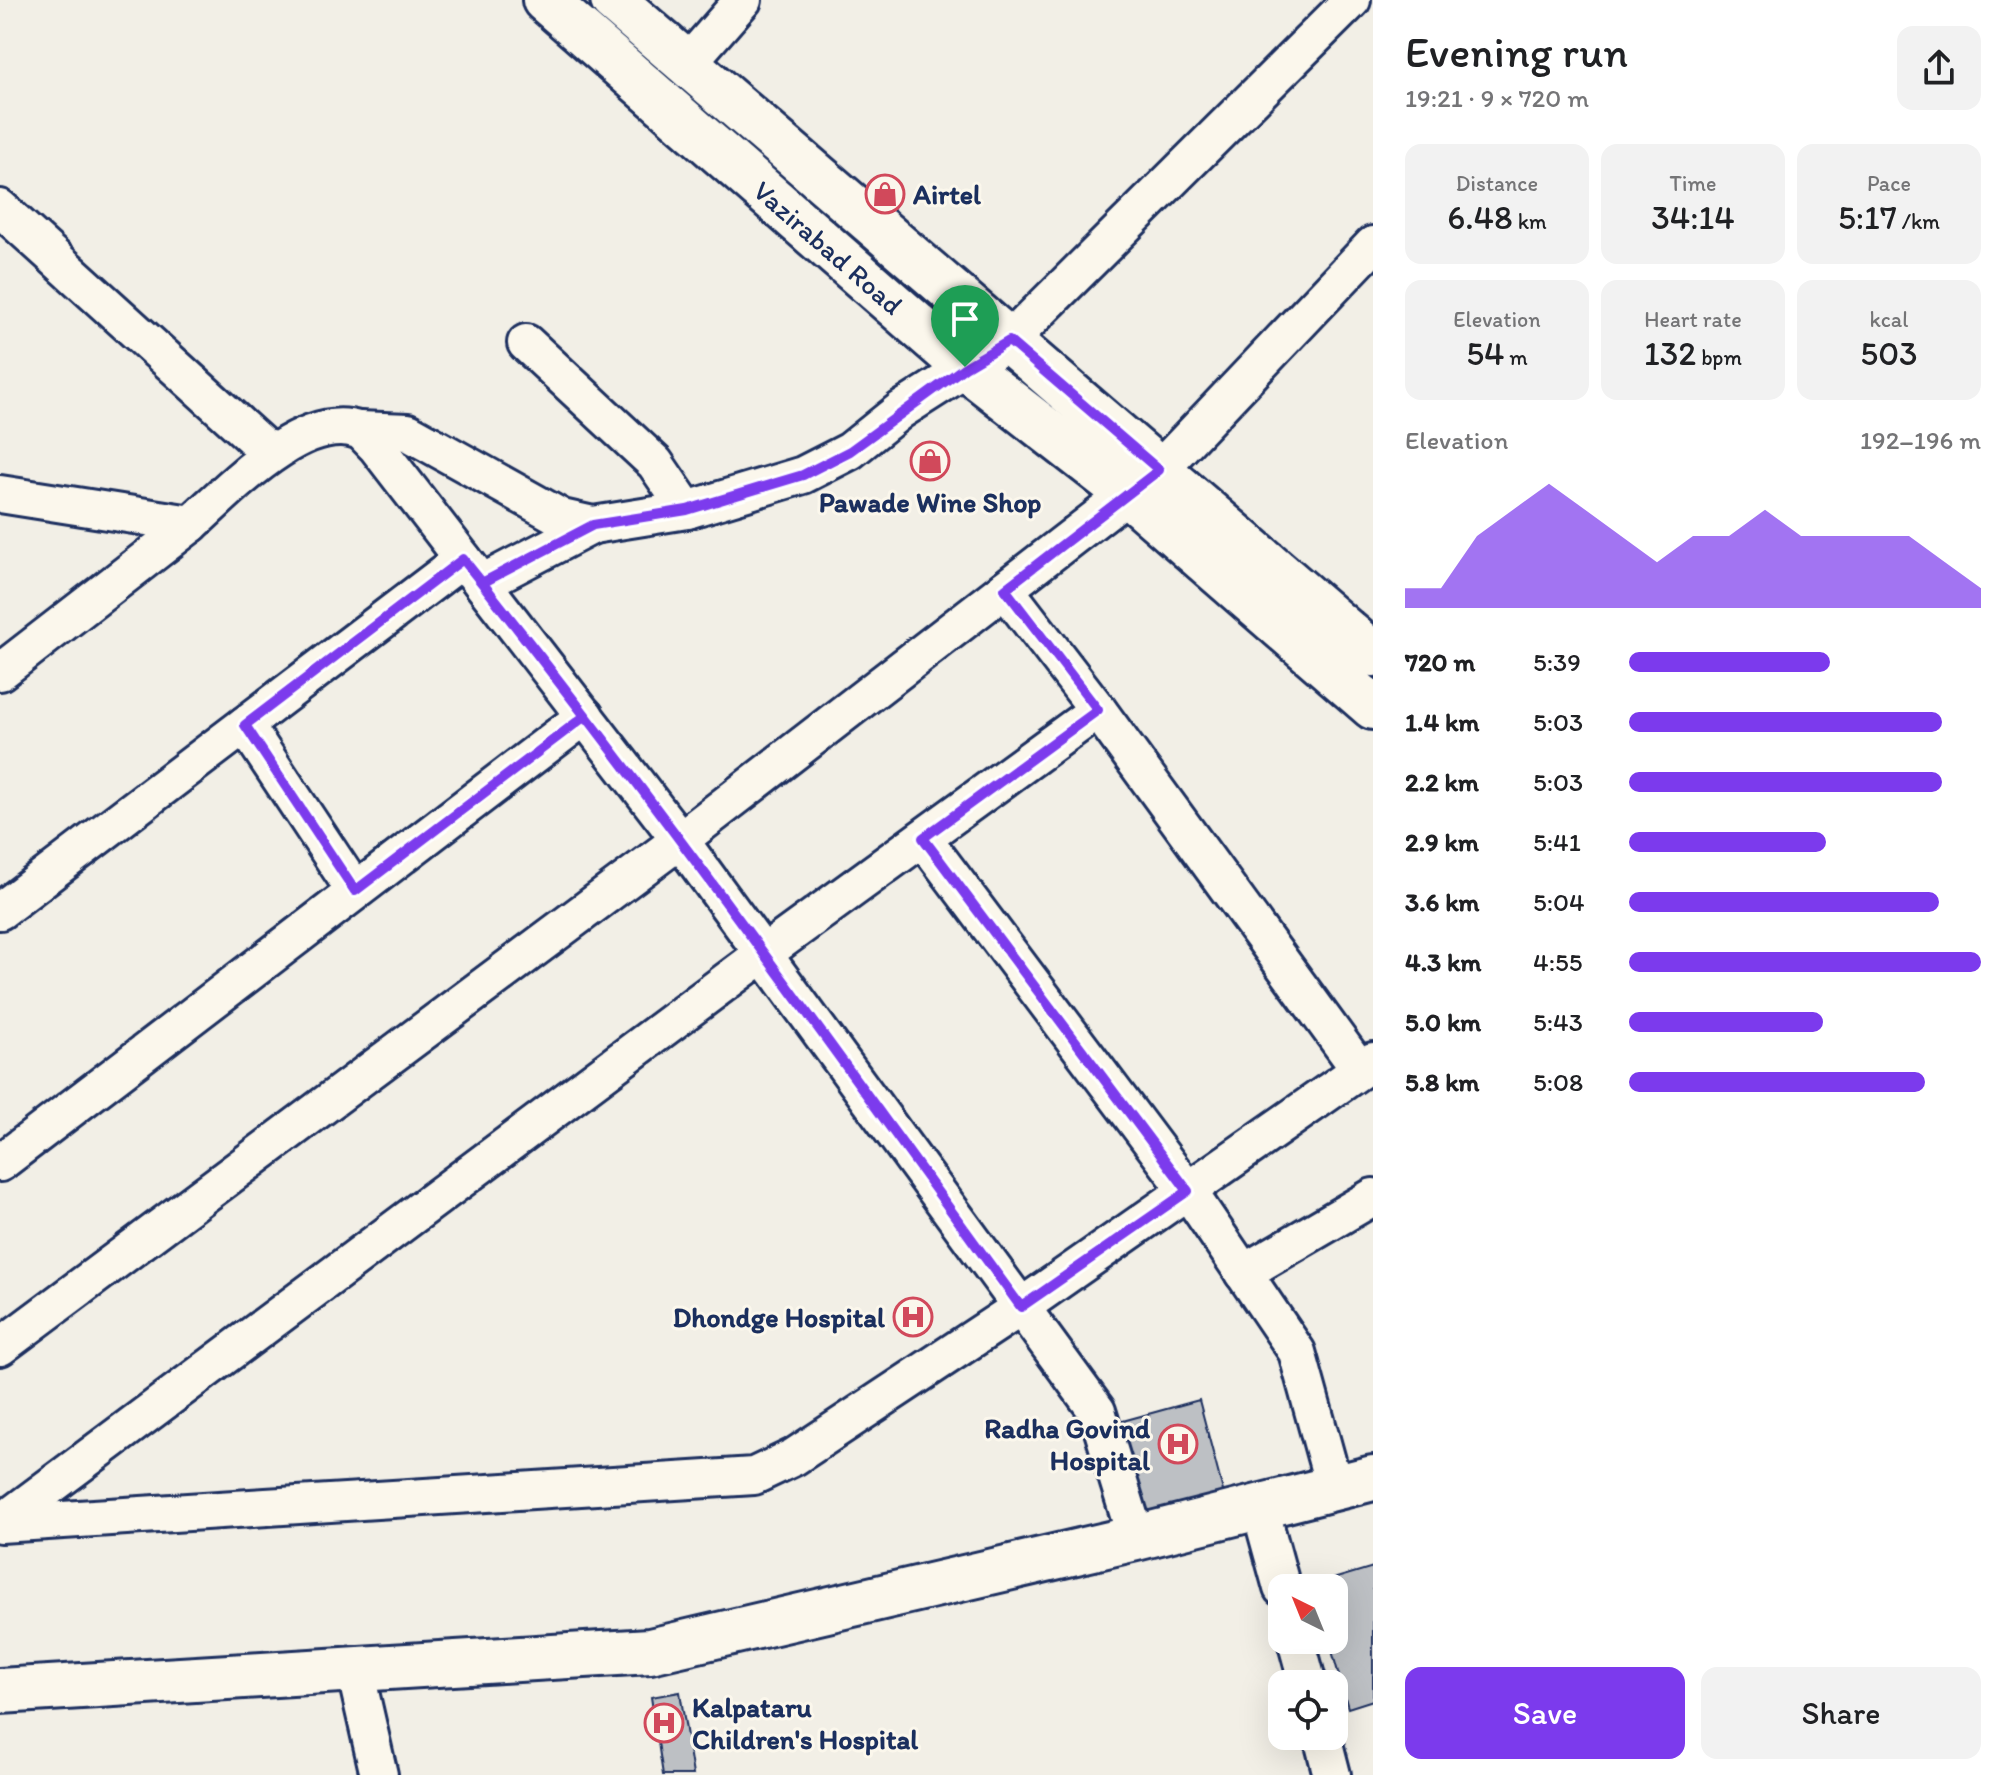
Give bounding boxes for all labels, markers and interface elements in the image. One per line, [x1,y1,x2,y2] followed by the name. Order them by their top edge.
[1405,25,1628,78] text: Evening run
[1897,26,1981,110] button: share
[1405,82,1589,114] text: 19:21 · 9 × 720 m
[1456,170,1538,197] text: Distance
[1670,170,1716,197] text: Time
[1867,170,1911,197] text: Pace
[747,173,910,322] street label: Vazirabad Road
[864,173,906,215] shop icon: Airtel
[912,177,981,211] place label: Airtel
[1447,197,1513,238] text: 6.48
[1651,197,1735,238] text: 34:14
[1838,197,1897,238] text: 5:17
[1513,208,1547,235] text: km
[1897,208,1940,235] text: /km
[931,285,999,367] pin
[943,297,987,341] icon: arrive
[1453,306,1541,333] text: Elevation
[1644,306,1742,333] text: Heart rate
[1869,306,1909,333] text: kcal
[1466,333,1504,374] text: 54
[1644,333,1696,374] text: 132
[1860,333,1918,374] text: 503
[1504,344,1528,371] text: m
[1696,344,1742,371] text: bpm
[1405,424,1508,456] text: Elevation
[1860,424,1981,456] text: 192–196 m
[909,440,951,482] shop icon: Pawade Wine Shop
[819,485,1042,519] place label: Pawade Wine Shop
[1405,646,1475,678] text: 720 m
[1533,646,1581,678] text: 5:39
[1405,706,1479,738] text: 1.4 km
[1533,706,1583,738] text: 5:03
[1405,766,1479,798] text: 2.2 km
[1533,766,1583,798] text: 5:03
[1405,826,1479,858] text: 2.9 km
[1533,826,1581,858] text: 5:41
[1405,886,1480,918] text: 3.6 km
[1533,886,1585,918] text: 5:04
[1405,946,1481,978] text: 4.3 km
[1533,946,1582,978] text: 4:55
[1405,1006,1481,1038] text: 5.0 km
[1533,1006,1583,1038] text: 5:43
[1405,1066,1480,1098] text: 5.8 km
[1533,1066,1583,1098] text: 5:08
[892,1296,934,1338] hospital icon: Dhondge Hospital
[673,1300,885,1334] place label: Dhondge Hospital
[984,1411,1151,1477] place label: Radha Govind Hospital
[1157,1423,1199,1465] hospital icon: Radha Govind Hospital
[1268,1574,1348,1654] north arrow
[1268,1574,1348,1750] map controls
[1405,1667,1685,1759] button: Save
[1701,1667,1981,1759] button: Share
[1268,1670,1348,1750] button: locate
[692,1690,918,1756] place label: Kalpataru Children's Hospital
[643,1702,685,1744] hospital icon: Kalpataru Children's Hospital

